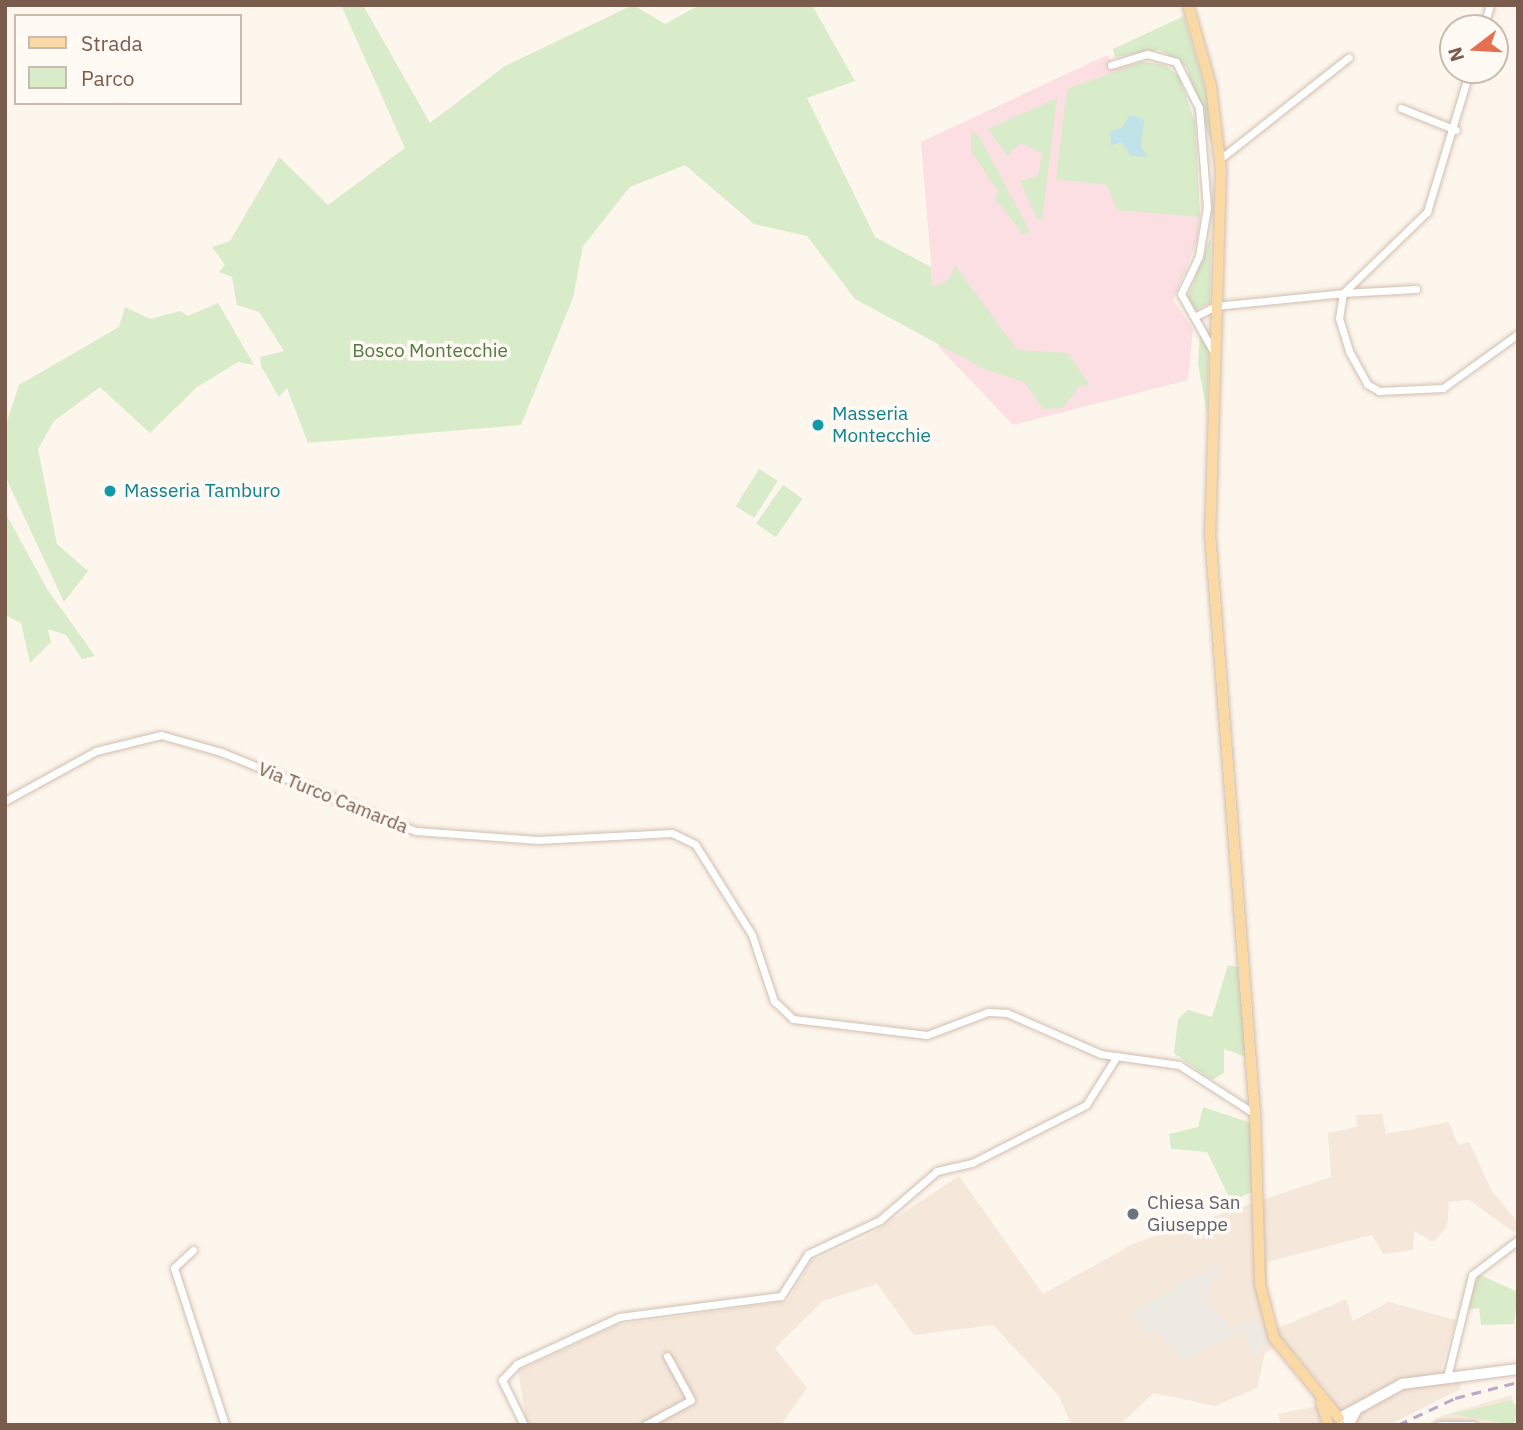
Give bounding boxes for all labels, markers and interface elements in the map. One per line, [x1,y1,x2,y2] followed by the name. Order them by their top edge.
[14,14,242,105] legend
[1439,14,1509,84] north arrow
[81,29,143,57] text: Strada
[1442,44,1469,65] text: N
[81,64,135,92] text: Parco
[352,340,508,362] park label: Bosco Montecchie
[832,403,931,447] place label: Masseria Montecchie
[810,417,826,433] marker: Masseria Montecchie
[124,480,280,502] place label: Masseria Tamburo
[102,483,118,499] marker: Masseria Tamburo
[255,757,411,839] street label: Via Turco Camarda
[1147,1192,1241,1236] place label: Chiesa San Giuseppe
[1125,1206,1141,1222] marker: Chiesa San Giuseppe

